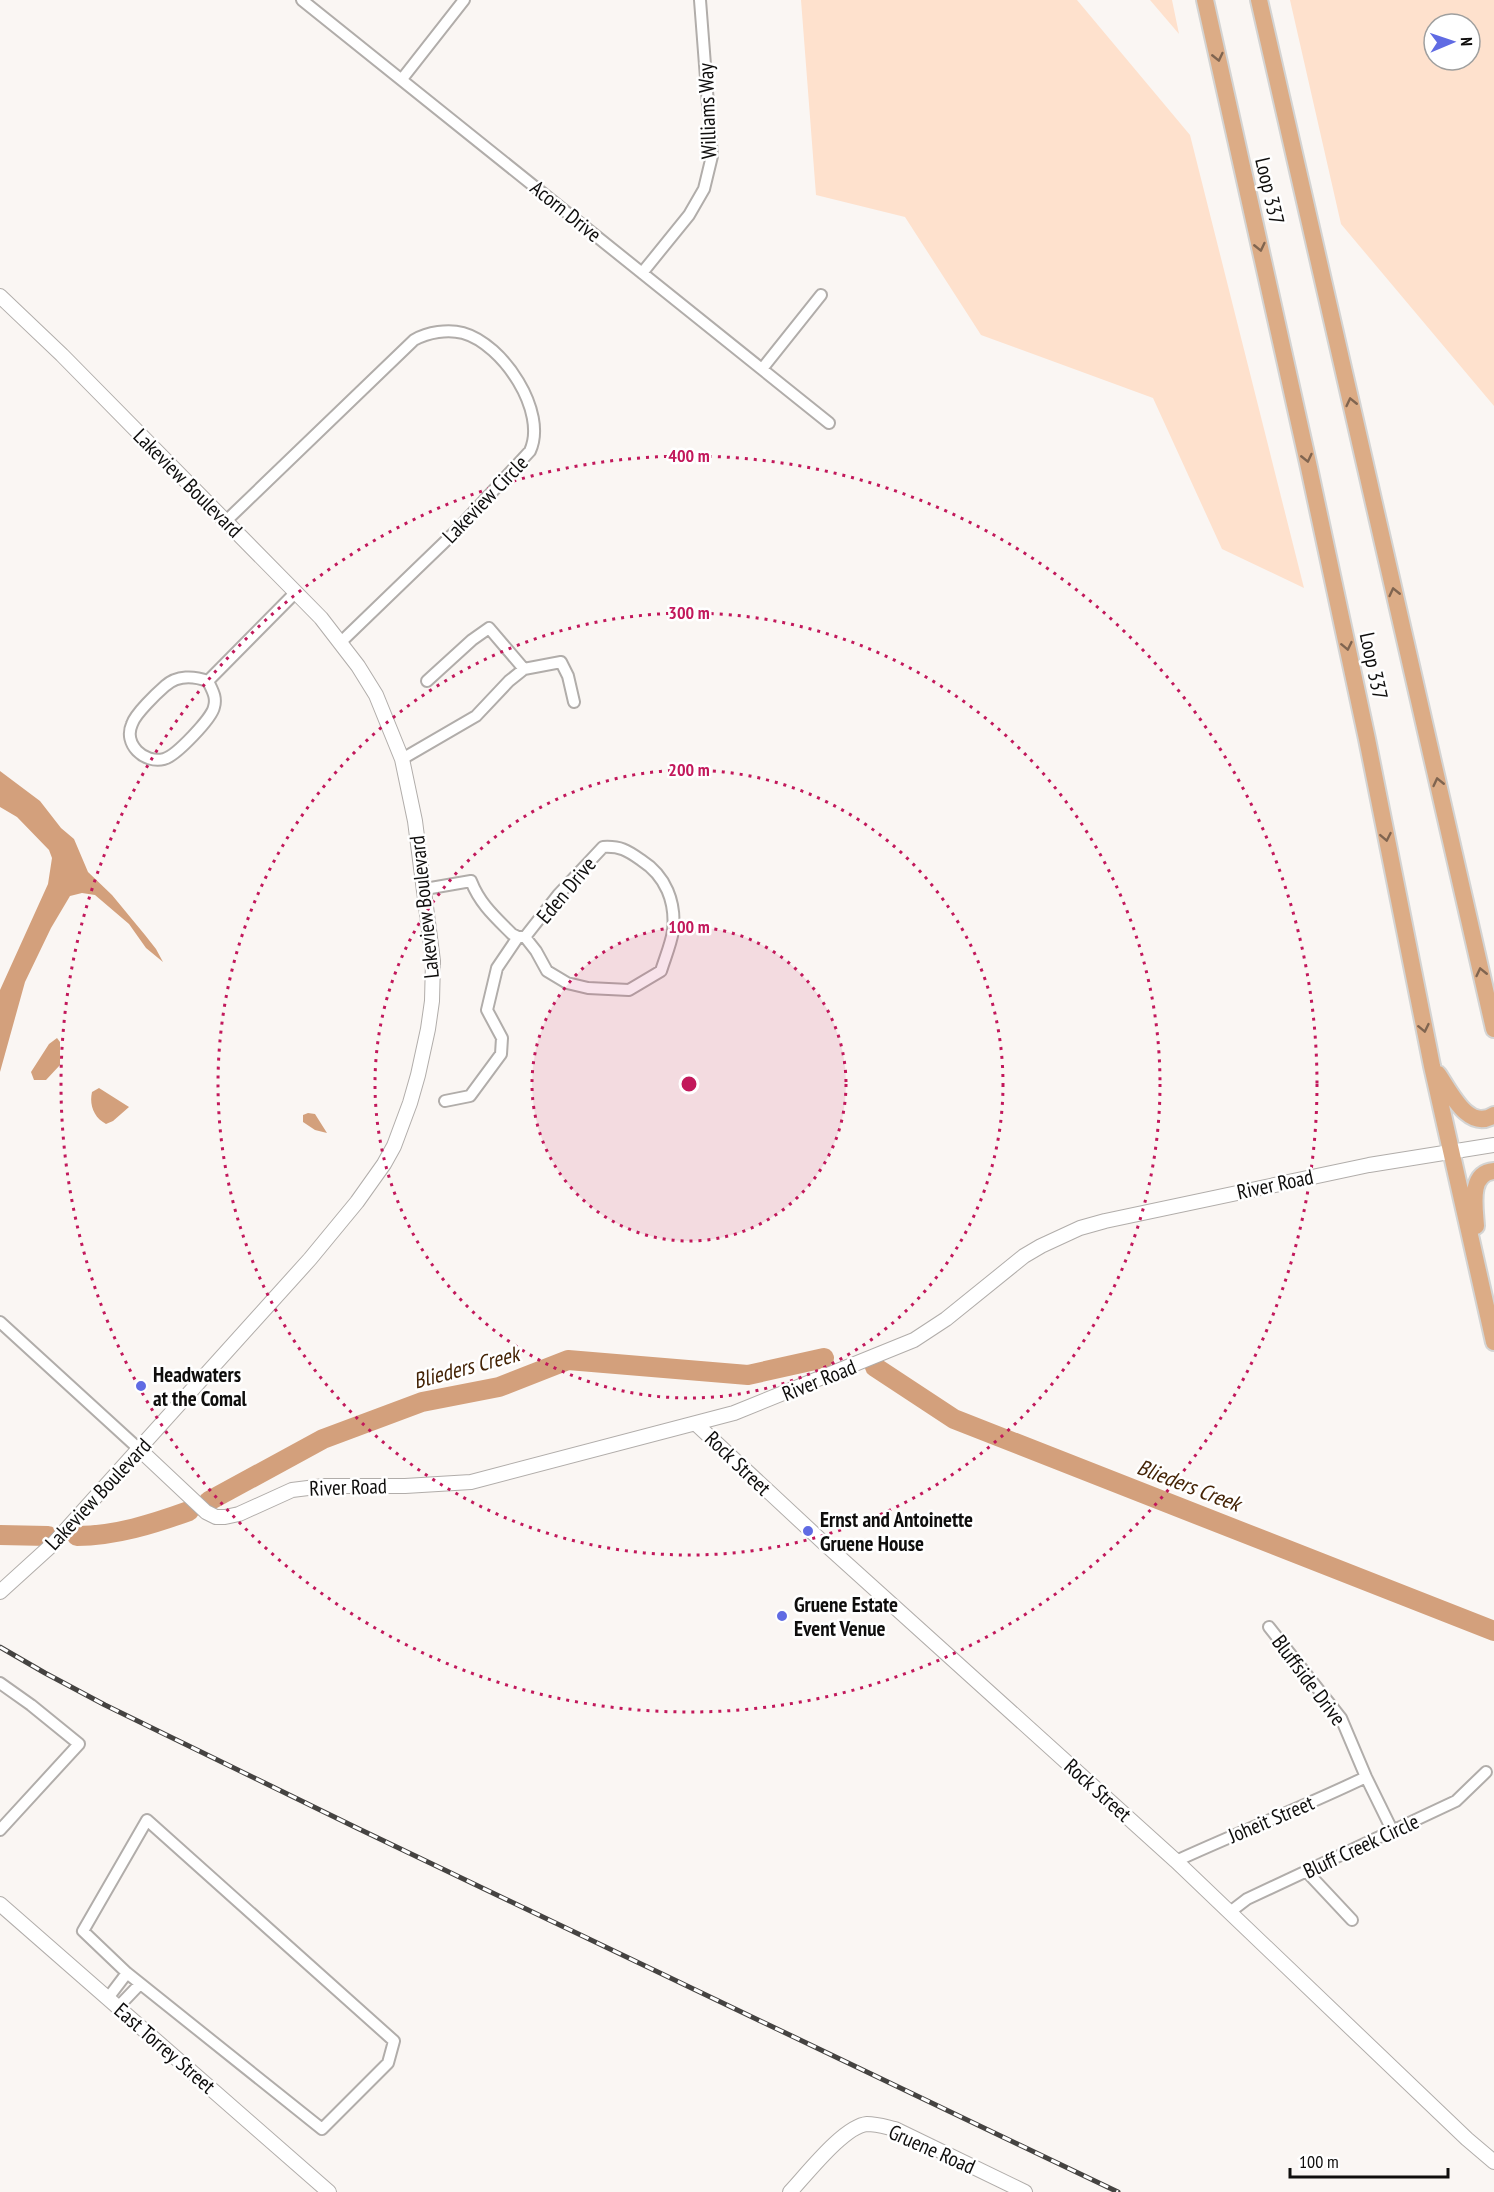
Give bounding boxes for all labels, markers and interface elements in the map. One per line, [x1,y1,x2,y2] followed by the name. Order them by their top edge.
[1422,12,1482,72] north arrow
[1457,37,1477,46] text: N
[1210,52,1223,62] one-way arrow
[692,62,722,159] street label: Williams Way
[1249,155,1291,227] street label: Loop 337
[525,174,607,248] street label: Acorn Drive
[1253,242,1266,252] one-way arrow
[1345,397,1358,407] one-way arrow
[128,423,248,543] street label: Lakeview Boulevard
[668,444,710,467] text: 400 m
[436,449,534,549] street label: Lakeview Circle
[1300,453,1313,463] one-way arrow
[1389,587,1402,597] one-way arrow
[668,601,710,624] text: 300 m
[1354,630,1394,702] street label: Loop 337
[1340,641,1353,651] one-way arrow
[668,758,710,781] text: 200 m
[1432,777,1445,787] one-way arrow
[1379,832,1392,842] one-way arrow
[403,834,445,980] street label: Lakeview Boulevard
[530,851,602,929] street label: Eden Drive
[668,915,710,938] text: 100 m
[1475,967,1488,977] one-way arrow
[1417,1023,1430,1033] one-way arrow
[679,1074,699,1094] centre of rings
[1234,1163,1316,1205] street label: River Road
[410,1339,524,1395] water label: Blieders Creek
[778,1353,860,1407] street label: River Road
[153,1361,248,1412] place label: Headwaters at the Comal
[134,1379,148,1393] marker: Headwaters at the Comal
[699,1425,777,1501] street label: Rock Street
[39,1432,157,1556] street label: Lakeview Boulevard
[1133,1452,1247,1518] water label: Blieders Creek
[309,1472,387,1502] street label: River Road
[820,1506,973,1557] place label: Ernst and Antoinette Gruene House
[801,1524,815,1538] marker: Ernst and Antoinette Gruene House
[794,1591,898,1642] place label: Gruene Estate Event Venue
[775,1609,789,1623] marker: Gruene Estate Event Venue
[1266,1629,1352,1731] street label: Bluffside Drive
[1059,1753,1137,1827] street label: Rock Street
[1223,1789,1318,1849] street label: Joheit Street
[1299,1807,1423,1885] street label: Bluff Creek Circle
[109,1997,221,2100] street label: East Torrey Street
[884,2118,980,2180] street label: Gruene Road
[1290,2141,1448,2179] scale bar
[1299,2150,1339,2173] text: 100 m

